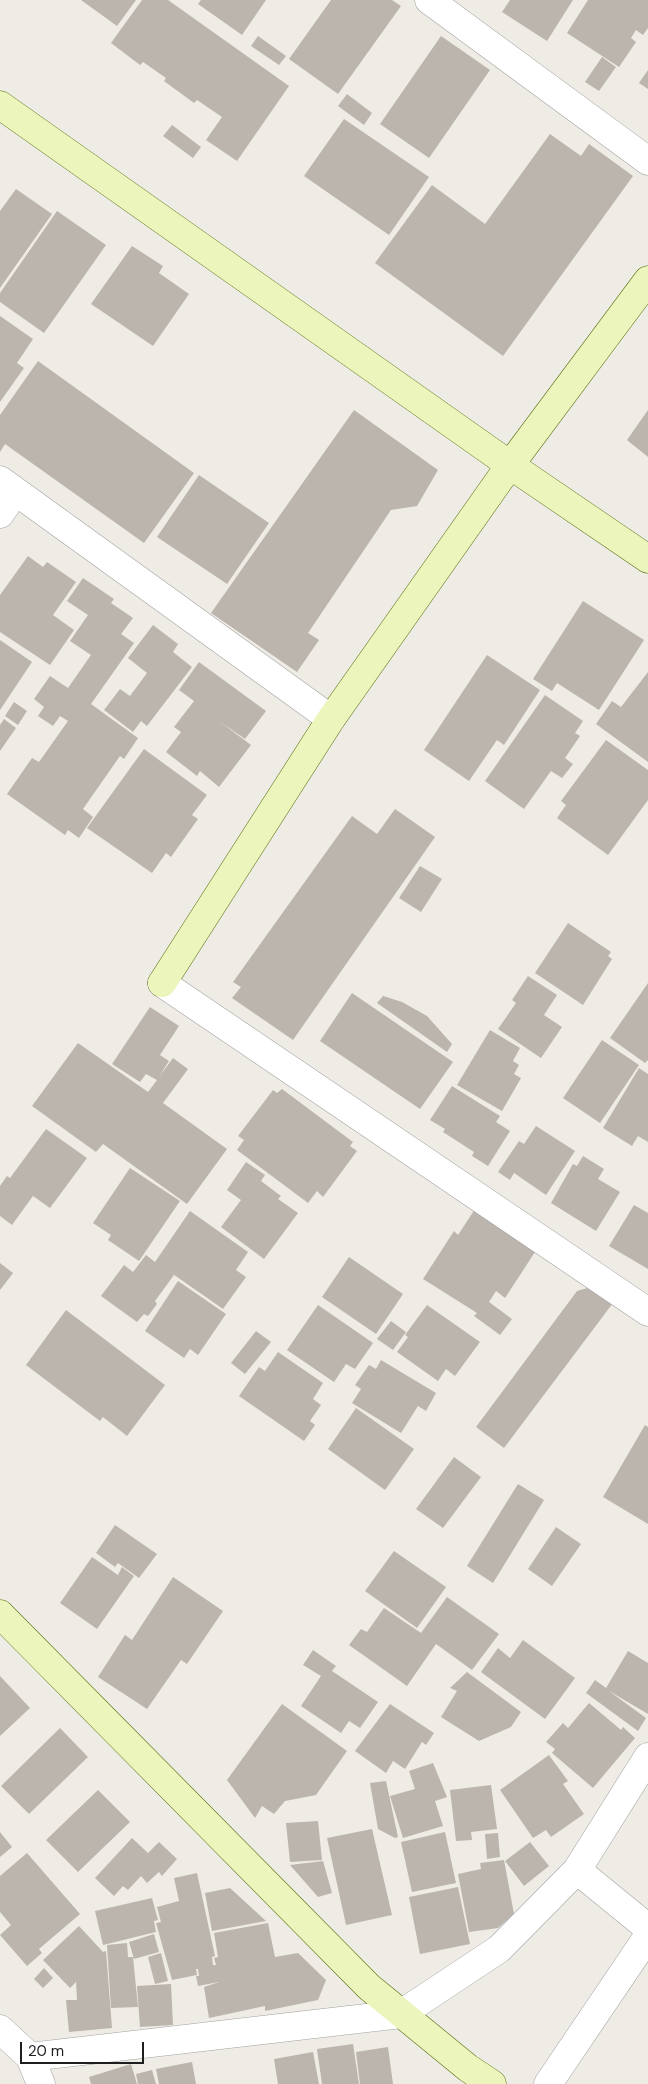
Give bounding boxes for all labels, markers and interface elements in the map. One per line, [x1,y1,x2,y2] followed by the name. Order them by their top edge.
[22,2032,146,2064] scale bar
[28,2041,64,2061] text: 20 m

